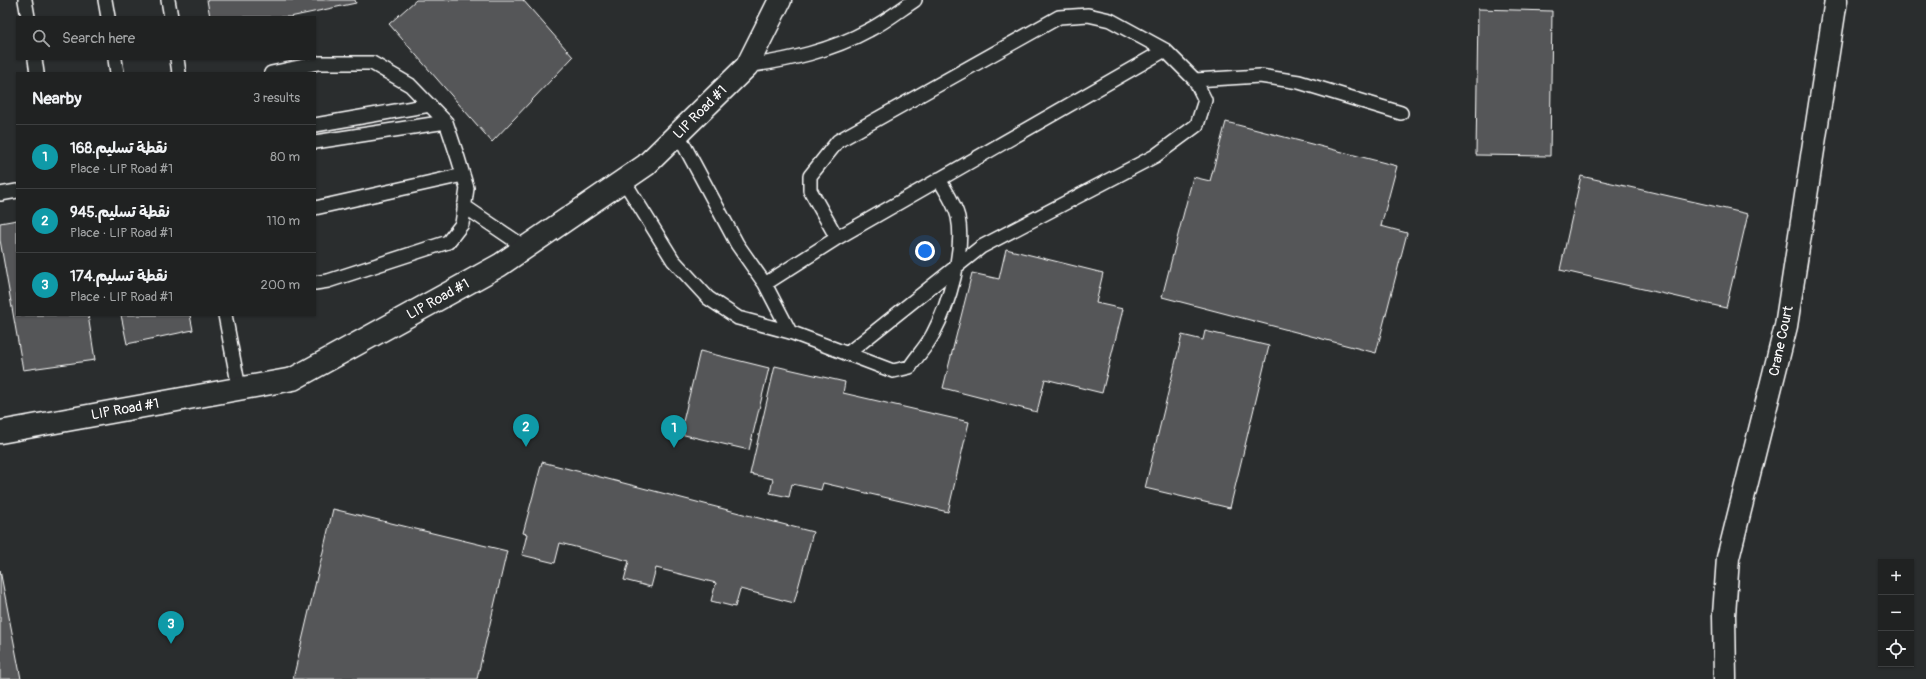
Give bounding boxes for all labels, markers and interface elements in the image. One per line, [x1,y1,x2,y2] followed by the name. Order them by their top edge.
[16,16,316,60] search box
[30,27,52,49] icon: search
[62,29,135,48] text: Search here
[670,82,730,142] street label: LIP Road #1
[32,88,81,109] text: Nearby
[253,90,300,106] text: 3 results
[70,139,167,158] text: نقطة تسليم.168
[42,149,48,165] text: 1
[270,149,300,165] text: 80 m
[70,161,173,177] text: Place · LIP Road #1
[70,203,170,222] text: نقطة تسليم.945
[41,213,49,229] text: 2
[267,213,300,229] text: 110 m
[70,225,173,241] text: Place · LIP Road #1
[915,241,935,261] your location
[70,267,168,286] text: نقطة تسليم.174
[404,275,472,323] street label: LIP Road #1
[41,277,49,293] text: 3
[261,277,300,293] text: 200 m
[70,289,173,305] text: Place · LIP Road #1
[1765,304,1797,378] street label: Crane Court
[90,395,160,423] street label: LIP Road #1
[513,414,539,447] pin: 2
[661,415,687,448] pin: 1
[1878,559,1914,667] map controls
[1878,559,1914,595] button: +
[1878,595,1914,631] button: −
[158,611,184,644] pin: 3
[1878,631,1914,667] button: locate

